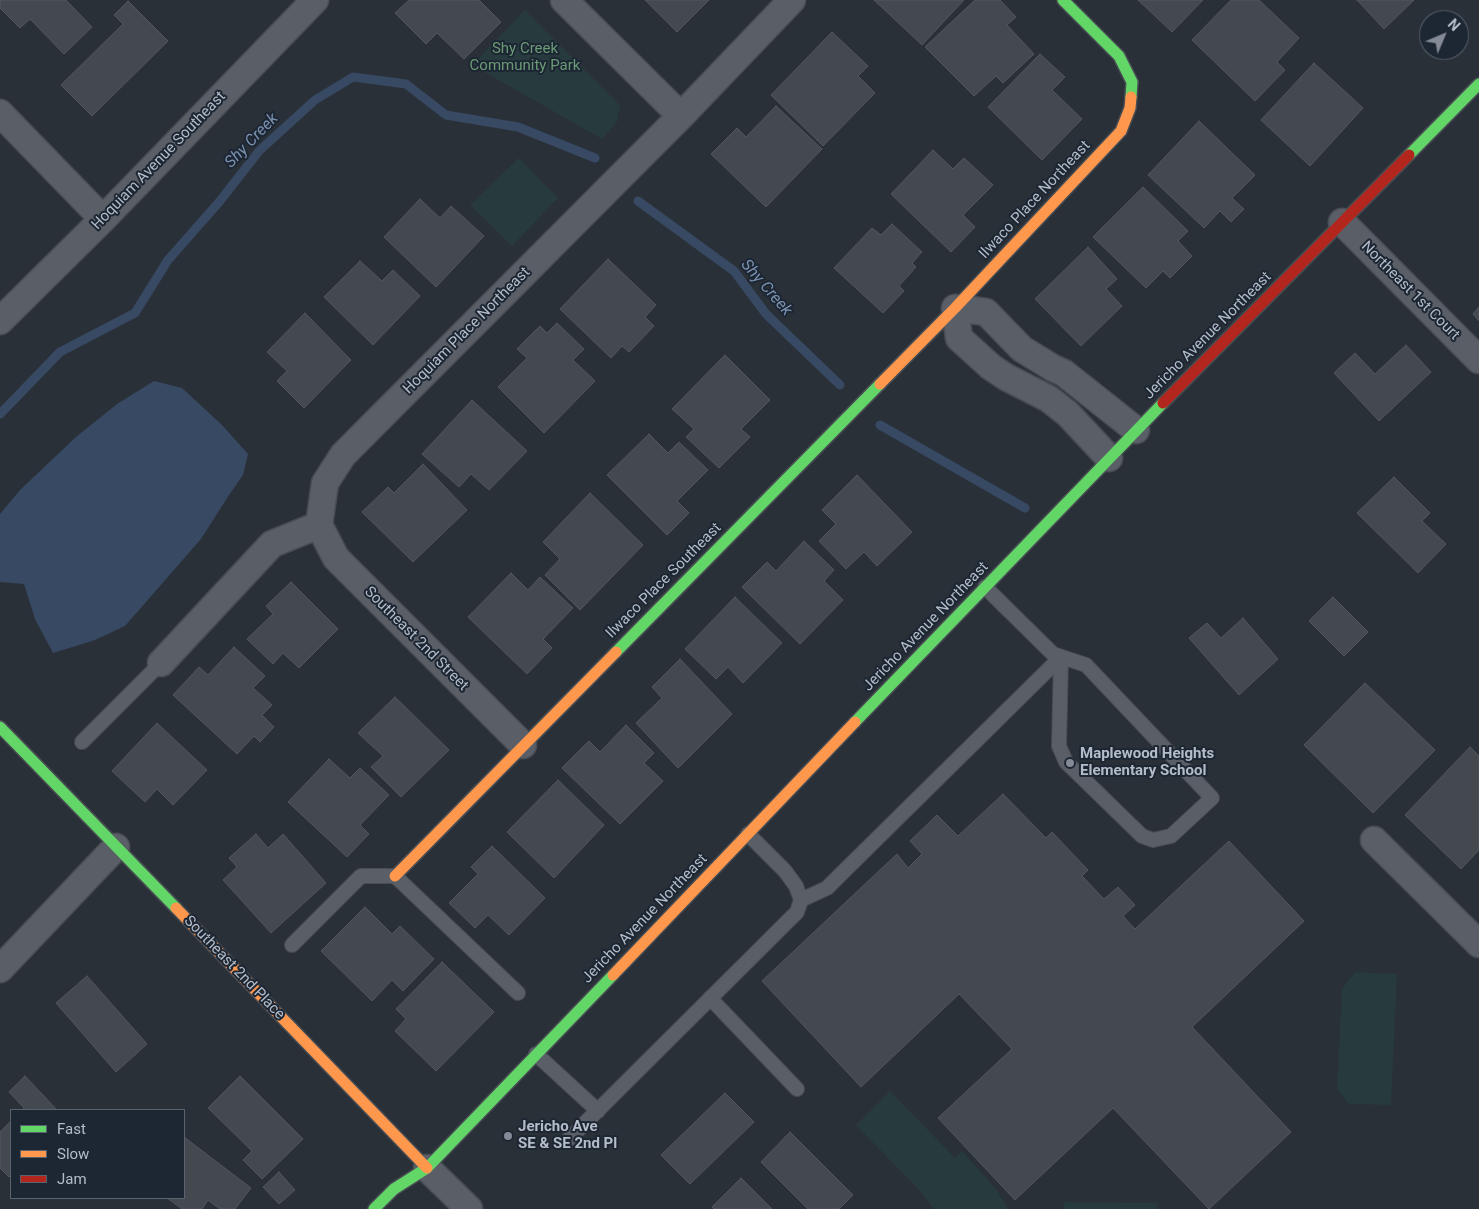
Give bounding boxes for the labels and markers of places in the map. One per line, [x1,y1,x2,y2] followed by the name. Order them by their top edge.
[1080,745,1214,780] place label: Maplewood Heights Elementary School
[1064,757,1076,769] marker: Maplewood Heights Elementary School
[518,1118,617,1153] place label: Jericho Ave SE & SE 2nd Pl
[502,1130,514,1142] marker: Jericho Ave SE & SE 2nd Pl

